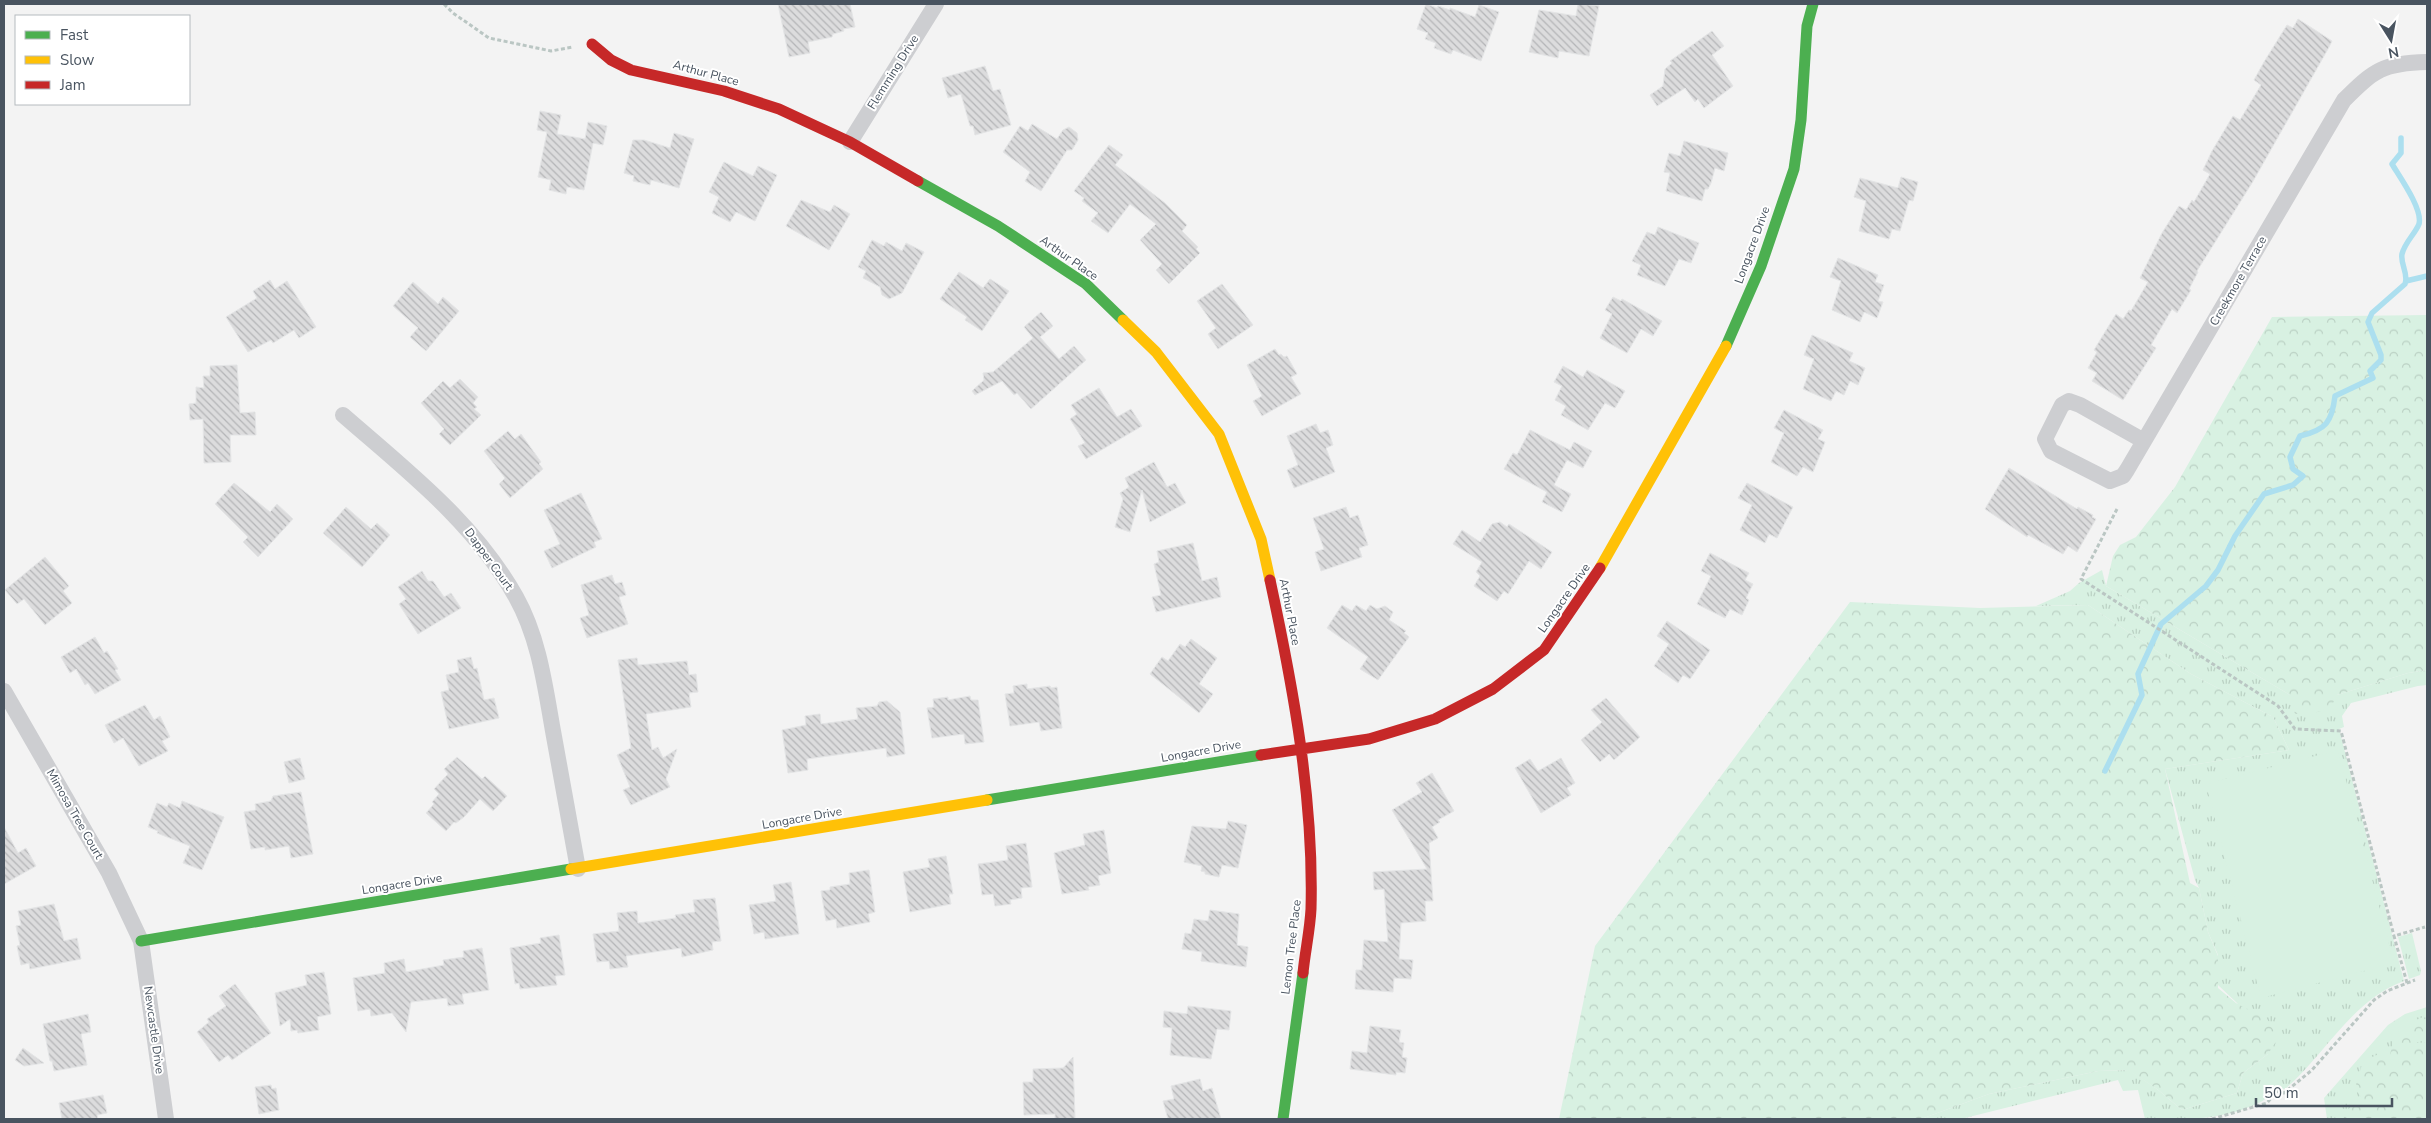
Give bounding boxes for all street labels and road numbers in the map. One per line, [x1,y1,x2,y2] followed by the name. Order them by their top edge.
[864,32,922,112] street label: Flemming Drive
[671,56,741,90] street label: Arthur Place
[1731,204,1773,286] street label: Longacre Drive
[1037,232,1101,284] street label: Arthur Place
[2206,233,2270,329] street label: Creekmore Terrace
[461,525,517,594] street label: Dapper Court
[1534,560,1594,636] street label: Longacre Drive
[1276,577,1304,647] street label: Arthur Place
[1160,736,1242,766] street label: Longacre Drive
[43,766,108,863] street label: Mimosa Tree Court
[761,803,843,833] street label: Longacre Drive
[361,870,443,898] street label: Longacre Drive
[1277,899,1305,995] street label: Lemon Tree Place
[140,985,168,1075] street label: Newcastle Drive

